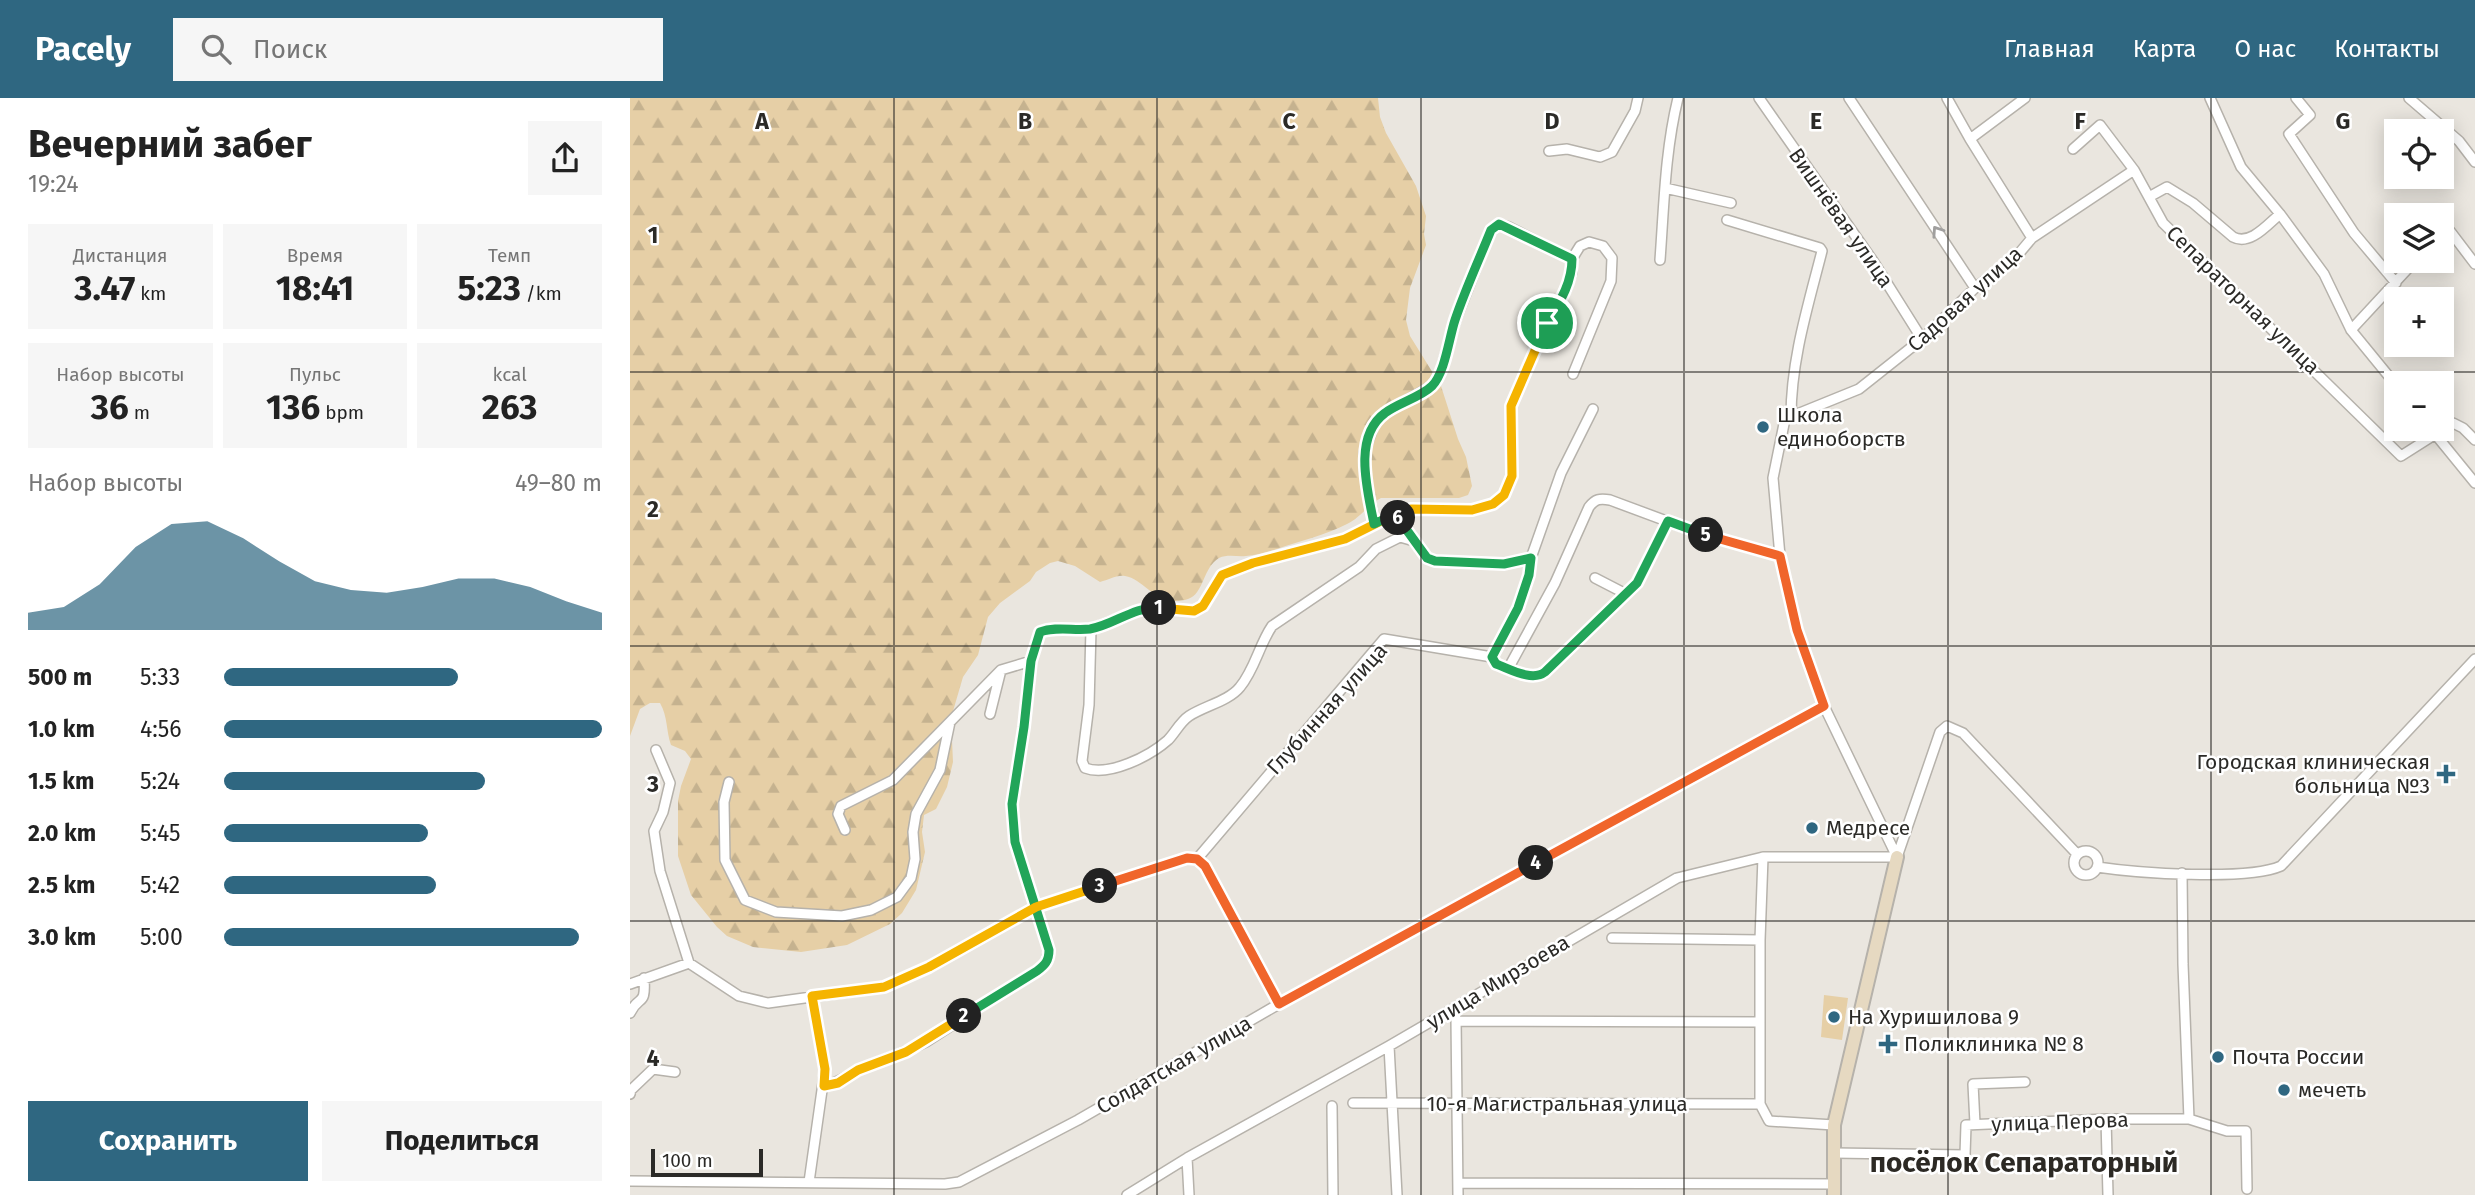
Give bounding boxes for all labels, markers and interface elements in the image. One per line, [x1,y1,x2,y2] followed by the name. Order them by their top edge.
[173,18,663,81] search box
[35,29,131,69] text: Pacely
[197,30,235,68] icon: search
[253,34,327,65] text: Поиск
[2004,35,2095,63] text: Главная
[2133,35,2196,63] text: Карта
[2234,35,2296,63] text: О нас
[2334,35,2440,63] text: Контакты
[754,107,769,135] text: A
[1018,107,1032,135] text: B
[1282,107,1296,135] text: C
[1545,107,1560,135] text: D
[1810,107,1822,135] text: E
[2074,107,2086,135] text: F
[2336,107,2350,135] text: G
[2384,119,2454,441] map controls
[2384,119,2454,189] button: locate
[28,121,312,167] text: Вечерний забег
[528,121,602,195] button: share
[1783,143,1899,293] street label: Вишнёвая улица
[28,170,79,198] text: 19:24
[2384,203,2454,273] button: layers
[2161,220,2325,380] street label: Сепараторная улица
[648,221,658,249] text: 1
[1933,226,1945,239] one-way arrow
[1902,241,2028,357] street label: Садовая улица
[73,244,168,267] text: Дистанция
[287,244,343,267] text: Время
[488,244,531,267] text: Темп
[74,267,135,309] text: 3.47
[276,267,354,309] text: 18:41
[458,267,521,309] text: 5:23
[135,282,166,305] text: km
[521,282,562,305] text: /km
[2384,287,2454,357] button: +
[1517,293,1577,353] pin
[1528,304,1566,342] icon: arrive
[56,363,184,386] text: Набор высоты
[289,363,341,386] text: Пульс
[493,363,527,386] text: kcal
[2384,371,2454,441] button: −
[91,386,129,428] text: 36
[266,386,320,428] text: 136
[482,386,538,428] text: 263
[129,401,150,424] text: m
[320,401,364,424] text: bpm
[1777,402,1906,452] place label: Школа единоборств
[1755,419,1771,435] marker: Школа единоборств
[28,469,183,497] text: Набор высоты
[515,469,602,497] text: 49–80 m
[647,495,659,523] text: 2
[1380,500,1416,536] pin: 6
[1392,506,1403,529] text: 6
[1688,518,1724,552] pin: 5
[1700,523,1711,546] text: 5
[1142,590,1176,626] pin: 1
[1154,596,1163,619] text: 1
[1261,638,1393,780] street label: Глубинная улица
[28,663,92,691] text: 500 m
[140,663,180,691] text: 5:33
[28,715,95,743] text: 1.0 km
[140,715,182,743] text: 4:56
[2196,749,2430,799] place label: Городская клиническая больница №3
[2436,764,2456,784] marker: Городская клиническая больница №3
[28,767,94,795] text: 1.5 km
[140,767,180,795] text: 5:24
[646,770,659,798] text: 3
[1826,815,1910,841] place label: Медресе
[28,819,96,847] text: 2.0 km
[140,819,180,847] text: 5:45
[1804,820,1820,836] marker: Медресе
[1518,846,1553,880] pin: 4
[1530,851,1541,874] text: 4
[1082,868,1118,904] pin: 3
[28,871,96,899] text: 2.5 km
[140,871,180,899] text: 5:42
[1095,874,1104,897] text: 3
[28,923,96,951] text: 3.0 km
[140,923,183,951] text: 5:00
[1422,929,1574,1035] street label: улица Мирзоева
[946,998,982,1034] pin: 2
[959,1004,968,1027] text: 2
[1848,1004,2019,1030] place label: На Хуришилова 9
[1826,1009,1842,1025] marker: На Хуришилова 9
[1092,1010,1256,1120] street label: Солдатская улица
[1904,1031,2084,1057] place label: Поликлиника № 8
[1878,1034,1898,1054] marker: Поликлиника № 8
[647,1044,660,1072] text: 4
[2232,1044,2364,1070] place label: Почта России
[2210,1049,2226,1065] marker: Почта России
[2298,1077,2367,1103] place label: мечеть
[2276,1082,2292,1098] marker: мечеть
[1426,1091,1688,1117] street label: 10-я Магистральная улица
[28,1101,308,1181] button: Сохранить
[322,1101,602,1181] button: Поделиться
[1991,1107,2129,1137] street label: улица Перова
[651,1146,763,1178] scale bar
[1870,1146,2178,1179] district label: посёлок Сепараторный
[662,1149,713,1172] text: 100 m

